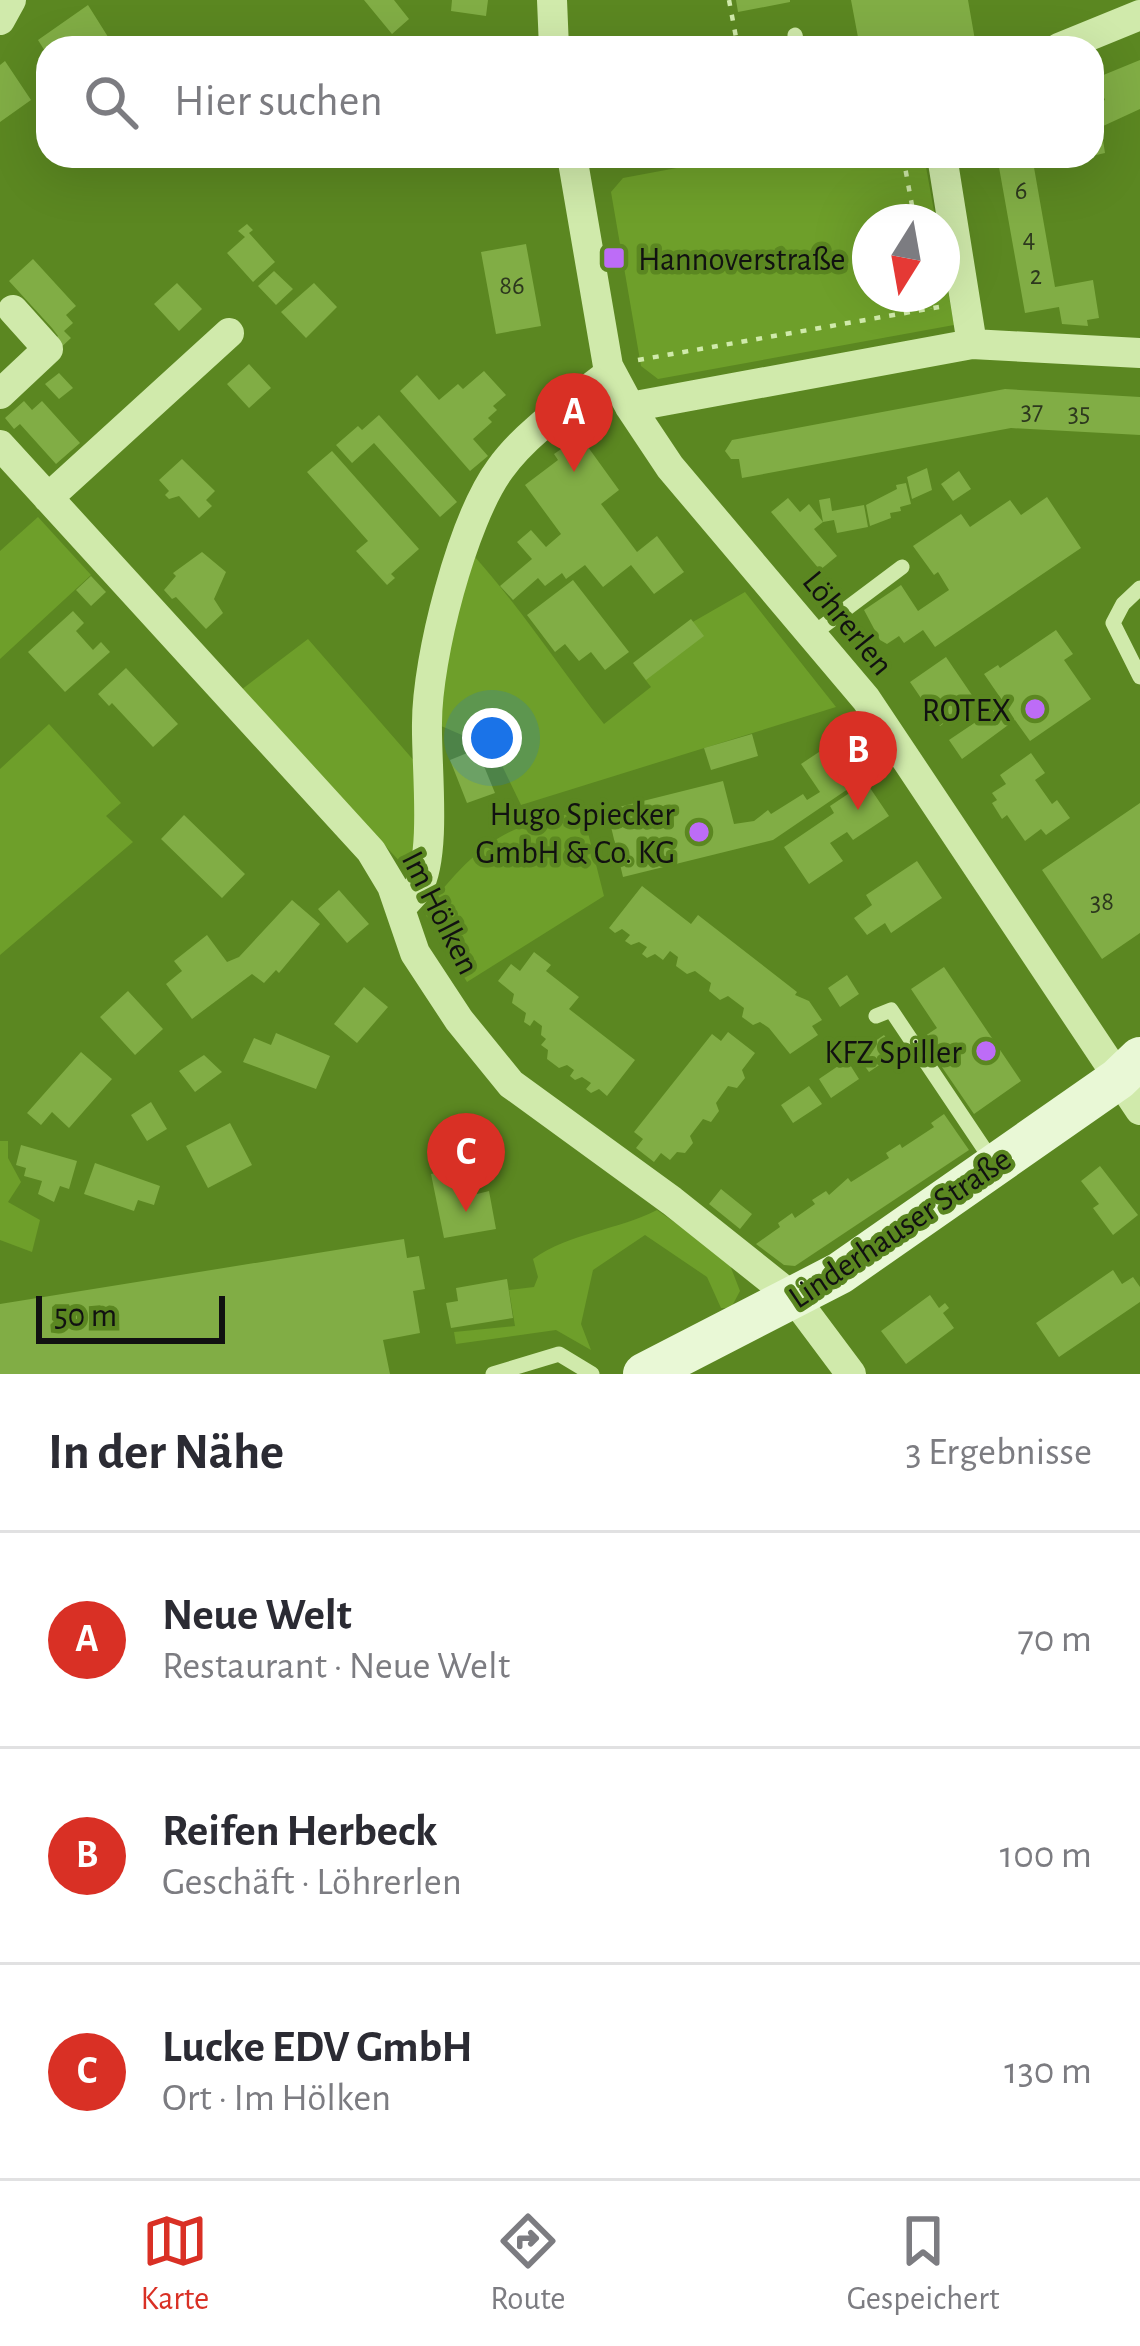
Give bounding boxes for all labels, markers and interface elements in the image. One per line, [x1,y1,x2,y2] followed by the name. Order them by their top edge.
[36,36,1104,168] search box
[78,69,144,135] icon: search
[174,79,383,124] text: Hier suchen
[1015,177,1027,204] house number: 6
[852,204,960,312] north arrow
[1023,225,1036,252] house number: 4
[638,244,845,277] place label: Hannoverstraße
[601,245,627,271] marker: Hannoverstraße
[1030,262,1042,289] house number: 2
[499,272,525,299] house number: 86
[535,373,613,472] pin: A
[1021,397,1043,424] house number: 37
[1068,399,1090,426] house number: 35
[795,565,899,682] street label: Löhrerlen
[922,695,1011,728] place label: ROTEX
[1022,696,1048,722] marker: ROTEX
[462,708,522,768] your location
[819,711,897,810] pin: B
[476,799,675,870] place label: Hugo Spiecker GmbH & Co. KG
[686,819,712,845] marker: Hugo Spiecker GmbH & Co. KG
[395,846,485,980] street label: Im Hölken
[1090,888,1114,915] house number: 38
[824,1037,962,1070] place label: KFZ Spiller
[973,1038,999,1064] marker: KFZ Spiller
[427,1113,505,1212] pin: C
[784,1143,1017,1315] street label: Linderhauser Straße
[36,1290,225,1343] scale bar
[54,1300,117,1333] text: 50 m
[48,1427,284,1478] text: In der Nähe
[905,1433,1092,1472] text: 3 Ergebnisse
[162,1593,352,1638] text: Neue Welt
[75,1620,99,1659] text: A
[1018,1620,1092,1659] text: 70 m
[162,1647,510,1686] text: Restaurant · Neue Welt
[162,1809,437,1854] text: Reifen Herbeck
[76,1836,98,1875] text: B
[1000,1836,1092,1875] text: 100 m
[162,1863,462,1902] text: Geschäft · Löhrerlen
[162,2025,473,2070] text: Lucke EDV GmbH
[77,2052,97,2091] text: C
[1004,2052,1092,2091] text: 130 m
[162,2079,391,2118] text: Ort · Im Hölken
[141,2208,209,2320] tab: Karte
[490,2208,566,2320] tab: Route
[847,2208,999,2320] tab: Gespeichert

